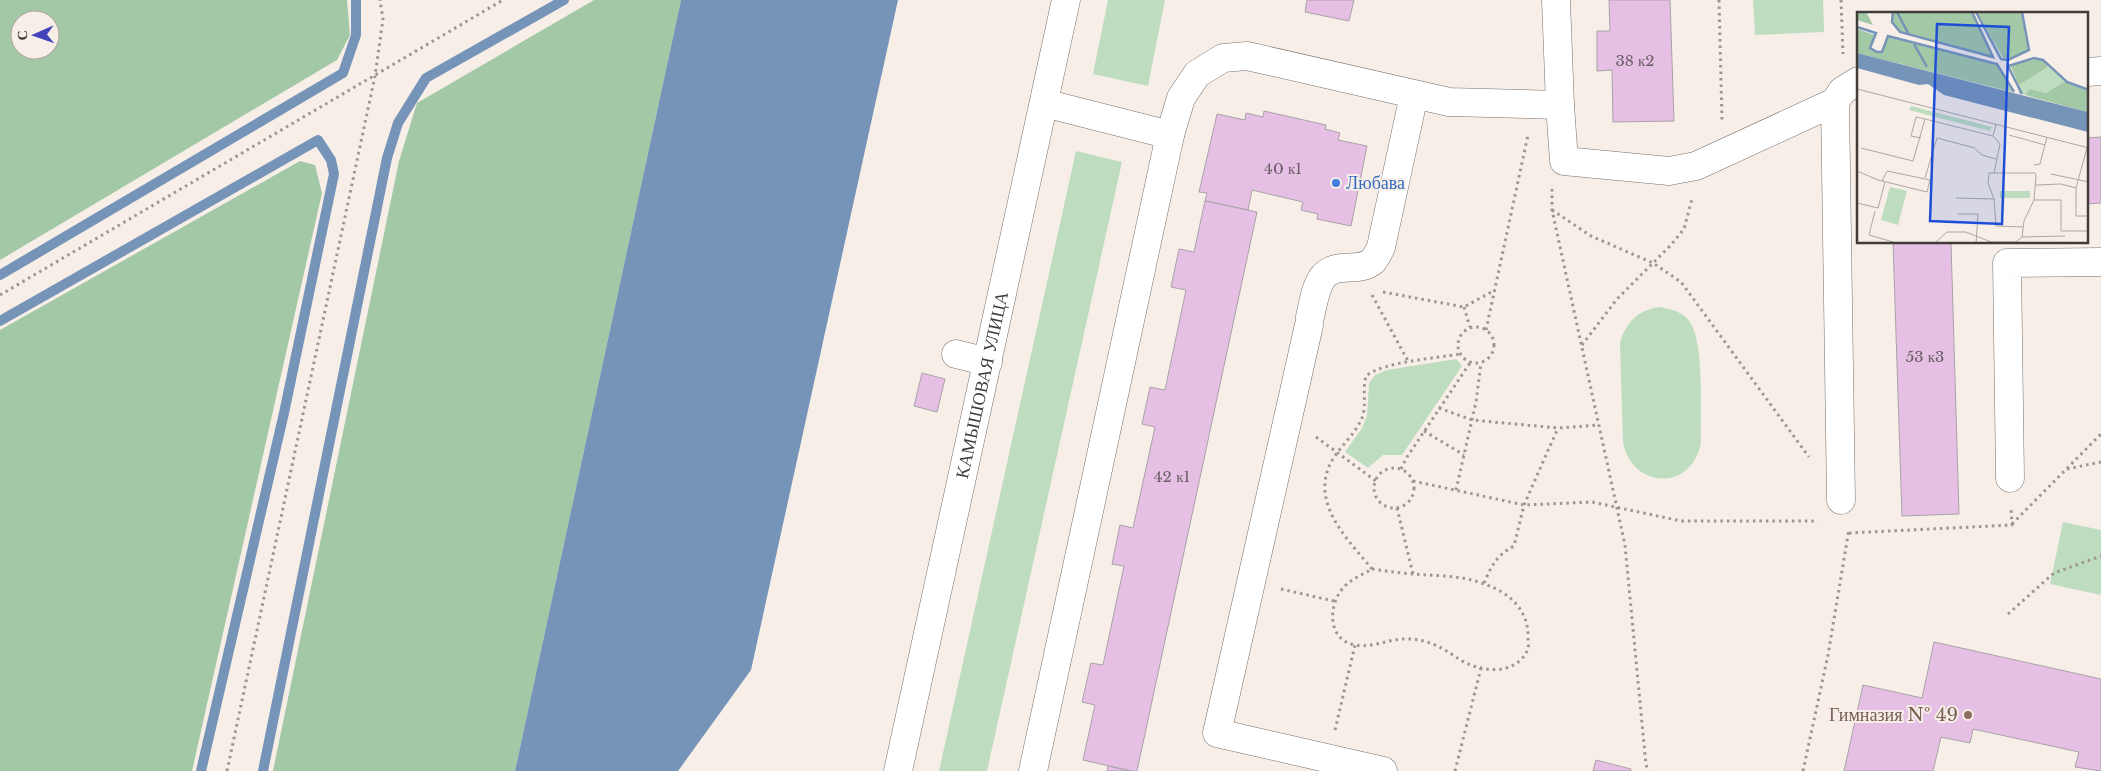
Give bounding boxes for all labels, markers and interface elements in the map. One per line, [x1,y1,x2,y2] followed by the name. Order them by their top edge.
[10,10,60,60] north arrow
[1857,12,2088,244] inset map
[13,30,31,41] text: С
[1615,51,1655,70] house number: 38 к2
[1264,159,1302,178] house number: 40 к1
[1346,172,1405,194] place label: Любава
[1330,177,1342,189] marker: Любава
[951,289,1013,481] street label: КАМЫШОВАЯ УЛИЦА
[1906,347,1944,366] house number: 53 к3
[1154,467,1190,486] house number: 42 к1
[1829,704,1958,726] place label: Гимназия № 49
[1962,709,1974,721] marker: Гимназия № 49

